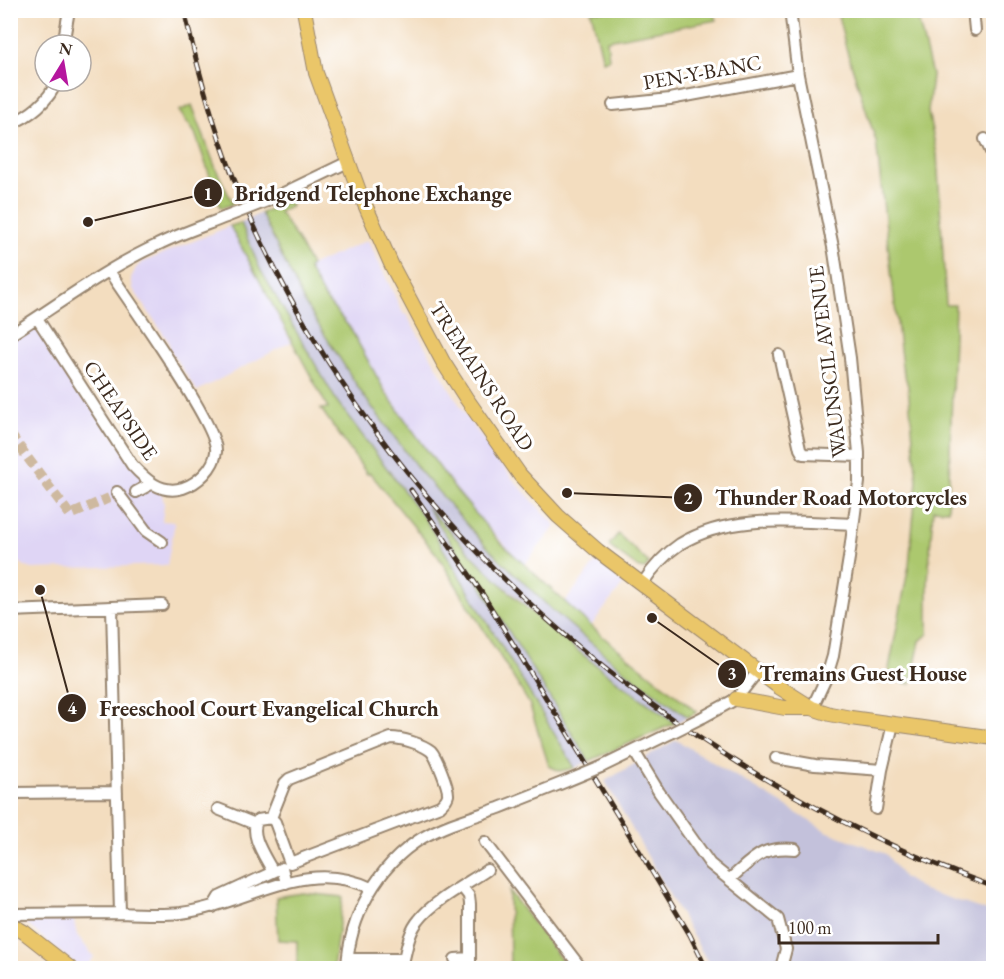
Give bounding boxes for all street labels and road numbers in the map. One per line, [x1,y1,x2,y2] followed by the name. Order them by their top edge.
[641,48,763,96] street label: PEN-Y-BANC
[802,264,852,459] street label: WAUNSCIL AVENUE
[424,296,540,456] street label: TREMAINS ROAD
[78,355,164,465] street label: CHEAPSIDE

